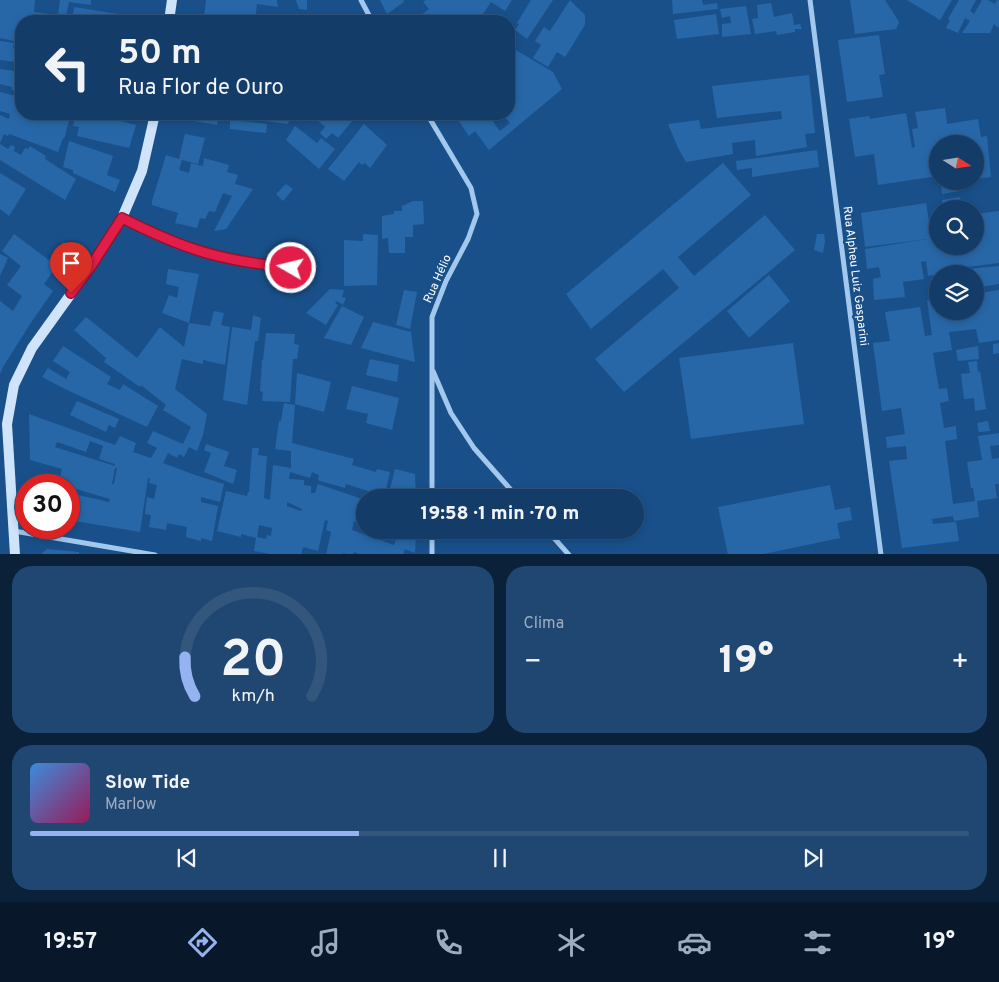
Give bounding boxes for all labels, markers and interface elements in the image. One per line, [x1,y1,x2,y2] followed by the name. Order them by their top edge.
[118,32,202,76] text: 50 m
[35,35,100,100] icon: left
[118,75,284,102] text: Rua Flor de Ouro
[929,135,984,190] north arrow
[929,135,984,320] map controls
[929,200,984,255] button: search
[838,205,872,347] street label: Rua Alpheu Luiz Gasparini
[264,241,316,293] position arrow
[50,242,92,293] pin
[57,249,85,277] icon: arrive
[420,252,456,306] street label: Rua Hélio
[929,265,984,320] button: layers
[15,474,80,539] speed limit sign: 30
[421,502,579,526] text: 19:58 · 1 min · 70 m
[524,614,564,634] text: Clima
[220,629,286,695] text: 20
[719,638,774,687] text: 19°
[524,645,542,681] text: −
[951,645,969,681] text: +
[231,685,274,708] text: km/h
[105,771,190,795] text: Slow Tide
[105,795,157,815] text: Marlow
[173,844,201,872] icon: previous
[486,844,514,872] icon: pause
[799,844,827,872] icon: next
[185,925,220,960] icon: directions
[308,925,343,960] icon: music
[431,925,466,960] icon: phone
[554,925,589,960] icon: climate
[677,925,712,960] icon: car
[800,925,835,960] icon: filters
[44,929,97,956] text: 19:57
[923,929,955,956] text: 19°

